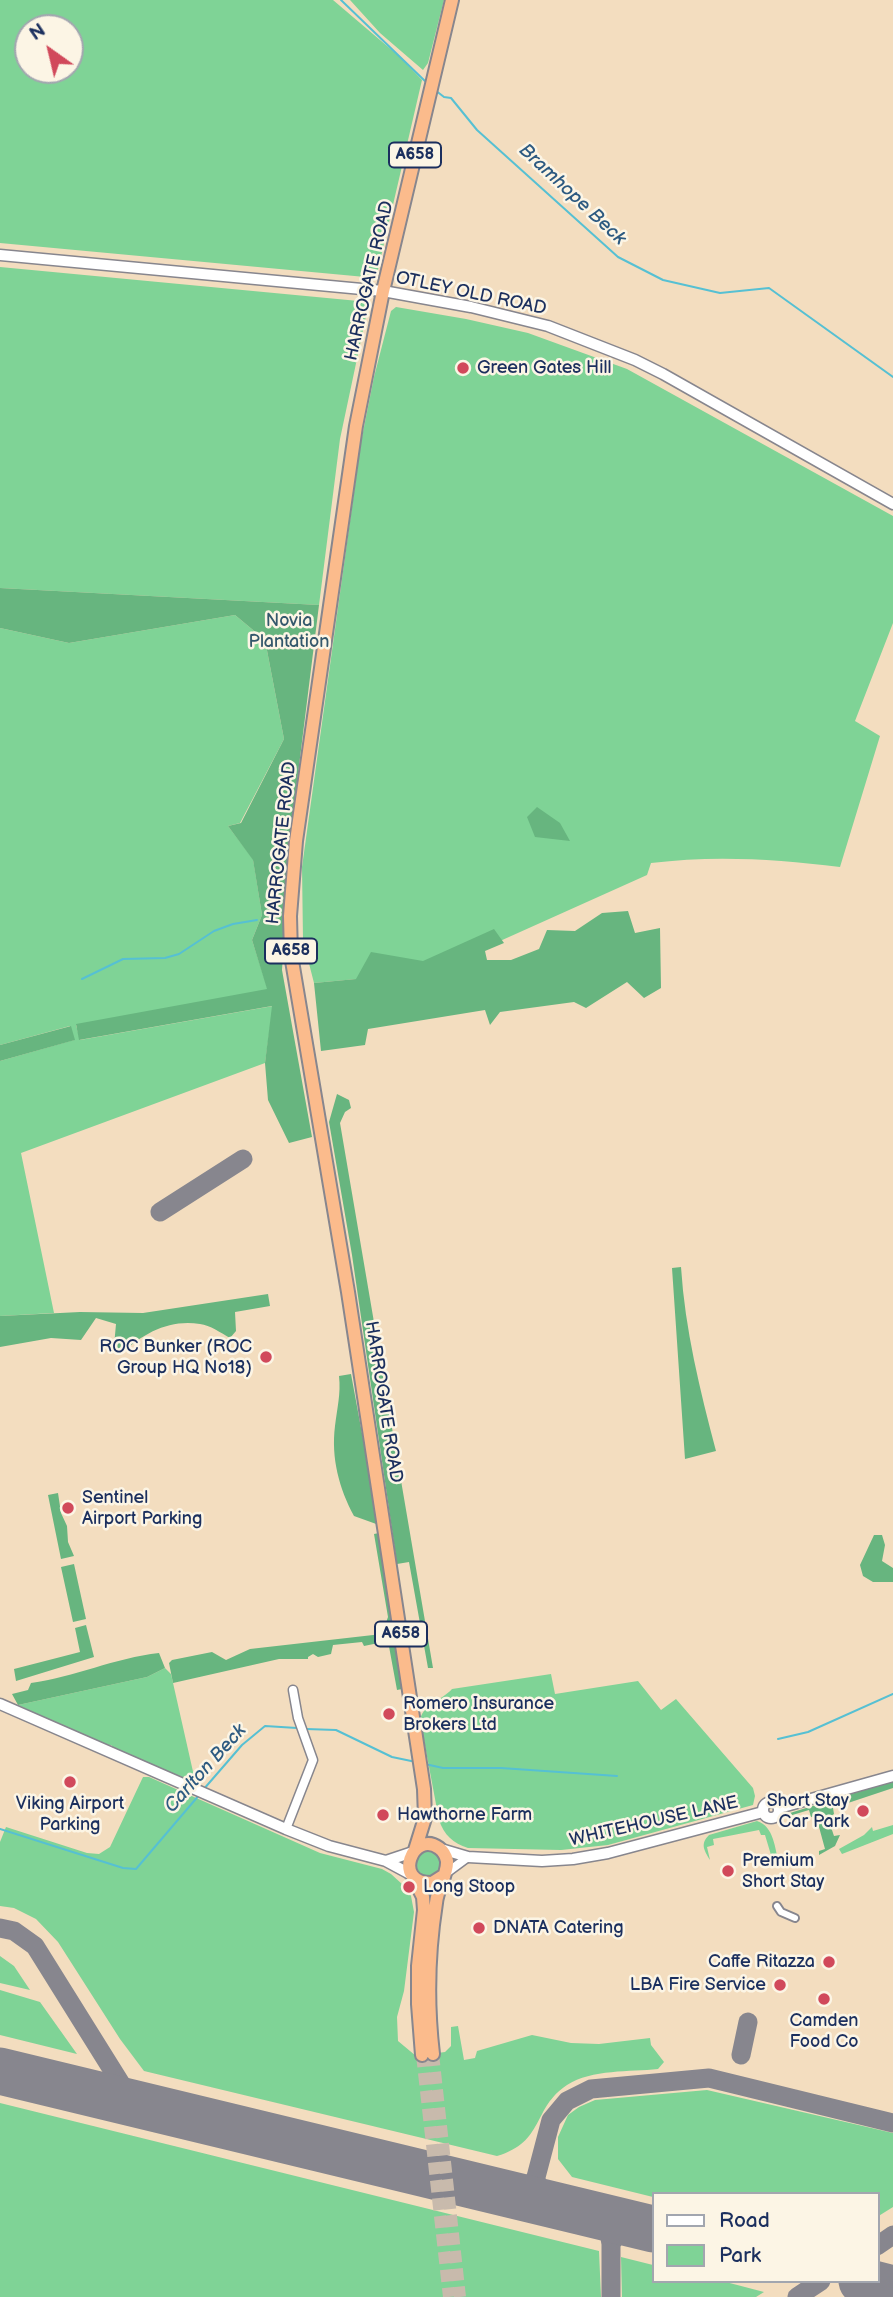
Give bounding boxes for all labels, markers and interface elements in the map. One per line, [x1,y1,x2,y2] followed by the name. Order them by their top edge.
[14,14,84,84] north arrow
[26,19,50,46] text: N
[514,140,630,250] water label: Bramhope Beck
[389,142,441,168] road number: A658
[341,199,399,363] street label: HARROGATE ROAD
[394,267,548,321] street label: OTLEY OLD ROAD
[477,357,612,379] place label: Green Gates Hill
[455,360,471,376] marker: Green Gates Hill
[249,610,329,652] park label: Novia Plantation
[263,761,301,925] street label: HARROGATE ROAD
[265,939,317,964] road number: A658
[360,1320,406,1484] street label: HARROGATE ROAD
[99,1336,252,1378] place label: ROC Bunker (ROC Group HQ No18)
[258,1349,274,1365] marker: ROC Bunker (ROC Group HQ No18)
[82,1487,202,1530] place label: Sentinel Airport Parking
[60,1500,76,1516] marker: Sentinel Airport Parking
[375,1622,427,1646] road number: A658
[403,1693,554,1736] place label: Romero Insurance Brokers Ltd
[381,1706,397,1722] marker: Romero Insurance Brokers Ltd
[160,1720,252,1818] water label: Carlton Beck
[62,1774,78,1790] marker: Viking Airport Parking
[767,1790,849,1832] place label: Short Stay Car Park
[568,1792,740,1852] street label: WHITEHOUSE LANE
[16,1793,124,1836] place label: Viking Airport Parking
[855,1803,871,1819] marker: Short Stay Car Park
[397,1804,532,1826] place label: Hawthorne Farm
[375,1807,391,1823] marker: Hawthorne Farm
[742,1850,824,1892] place label: Premium Short Stay
[720,1863,736,1879] marker: Premium Short Stay
[423,1876,515,1898] place label: Long Stoop
[401,1879,417,1895] marker: Long Stoop
[493,1917,624,1939] place label: DNATA Catering
[471,1920,487,1936] marker: DNATA Catering
[708,1951,815,1973] place label: Caffe Ritazza
[821,1954,837,1970] marker: Caffe Ritazza
[630,1974,766,1996] place label: LBA Fire Service
[772,1977,788,1993] marker: LBA Fire Service
[816,1991,832,2007] marker: Camden Food Co
[789,2010,859,2052] place label: Camden Food Co
[652,2192,879,2283] legend
[719,2208,770,2233] text: Road
[719,2243,761,2268] text: Park

